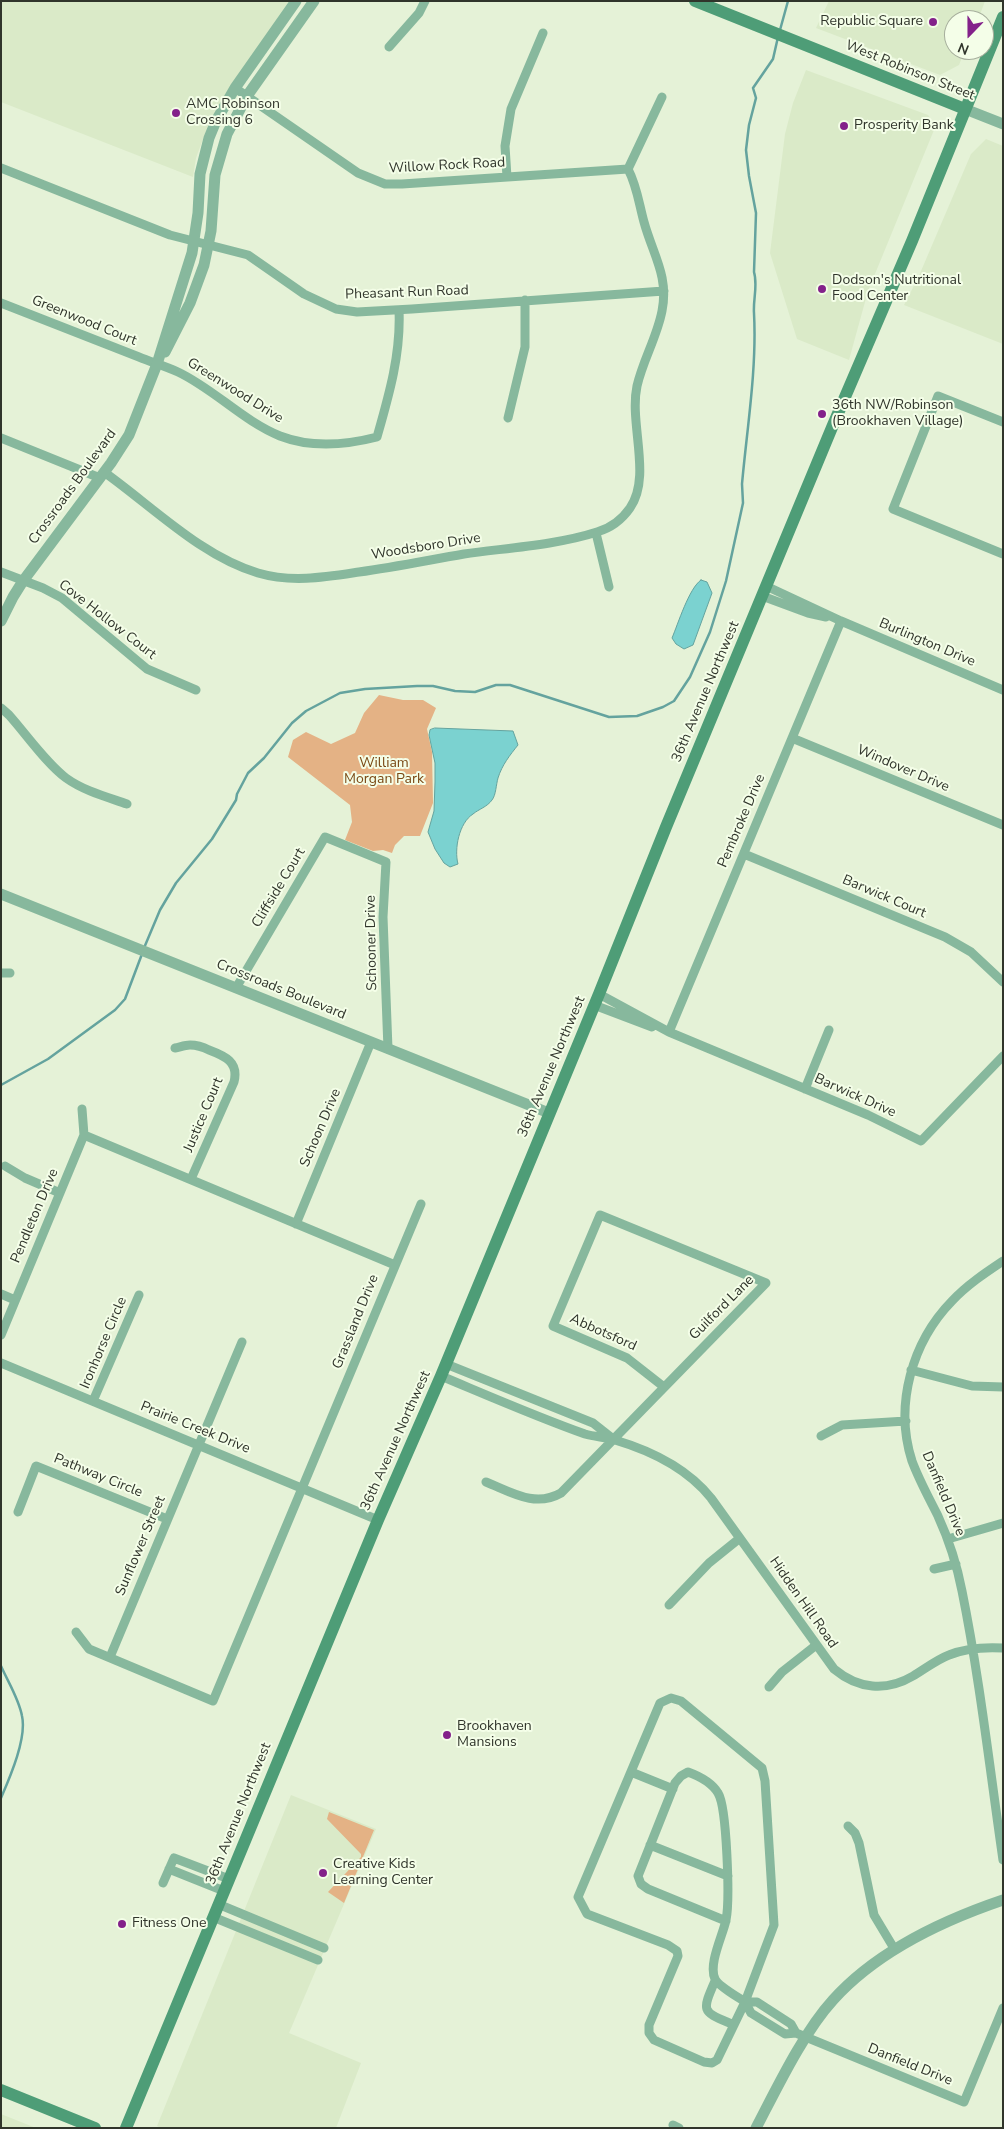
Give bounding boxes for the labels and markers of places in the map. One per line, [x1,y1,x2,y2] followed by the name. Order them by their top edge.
[820,14,923,30] place label: Republic Square
[927,16,939,28] marker: Republic Square
[186,97,280,130] place label: AMC Robinson Crossing 6
[170,107,182,119] marker: AMC Robinson Crossing 6
[854,118,954,134] place label: Prosperity Bank
[838,120,850,132] marker: Prosperity Bank
[832,273,961,306] place label: Dodson's Nutritional Food Center
[816,283,828,295] marker: Dodson's Nutritional Food Center
[832,398,963,431] place label: 36th NW/Robinson (Brookhaven Village)
[816,408,828,420] marker: 36th NW/Robinson (Brookhaven Village)
[457,1719,532,1751] place label: Brookhaven Mansions
[441,1729,453,1741] marker: Brookhaven Mansions
[333,1857,433,1890] place label: Creative Kids Learning Center
[317,1867,329,1879] marker: Creative Kids Learning Center
[132,1916,206,1932] place label: Fitness One
[116,1918,128,1930] marker: Fitness One

